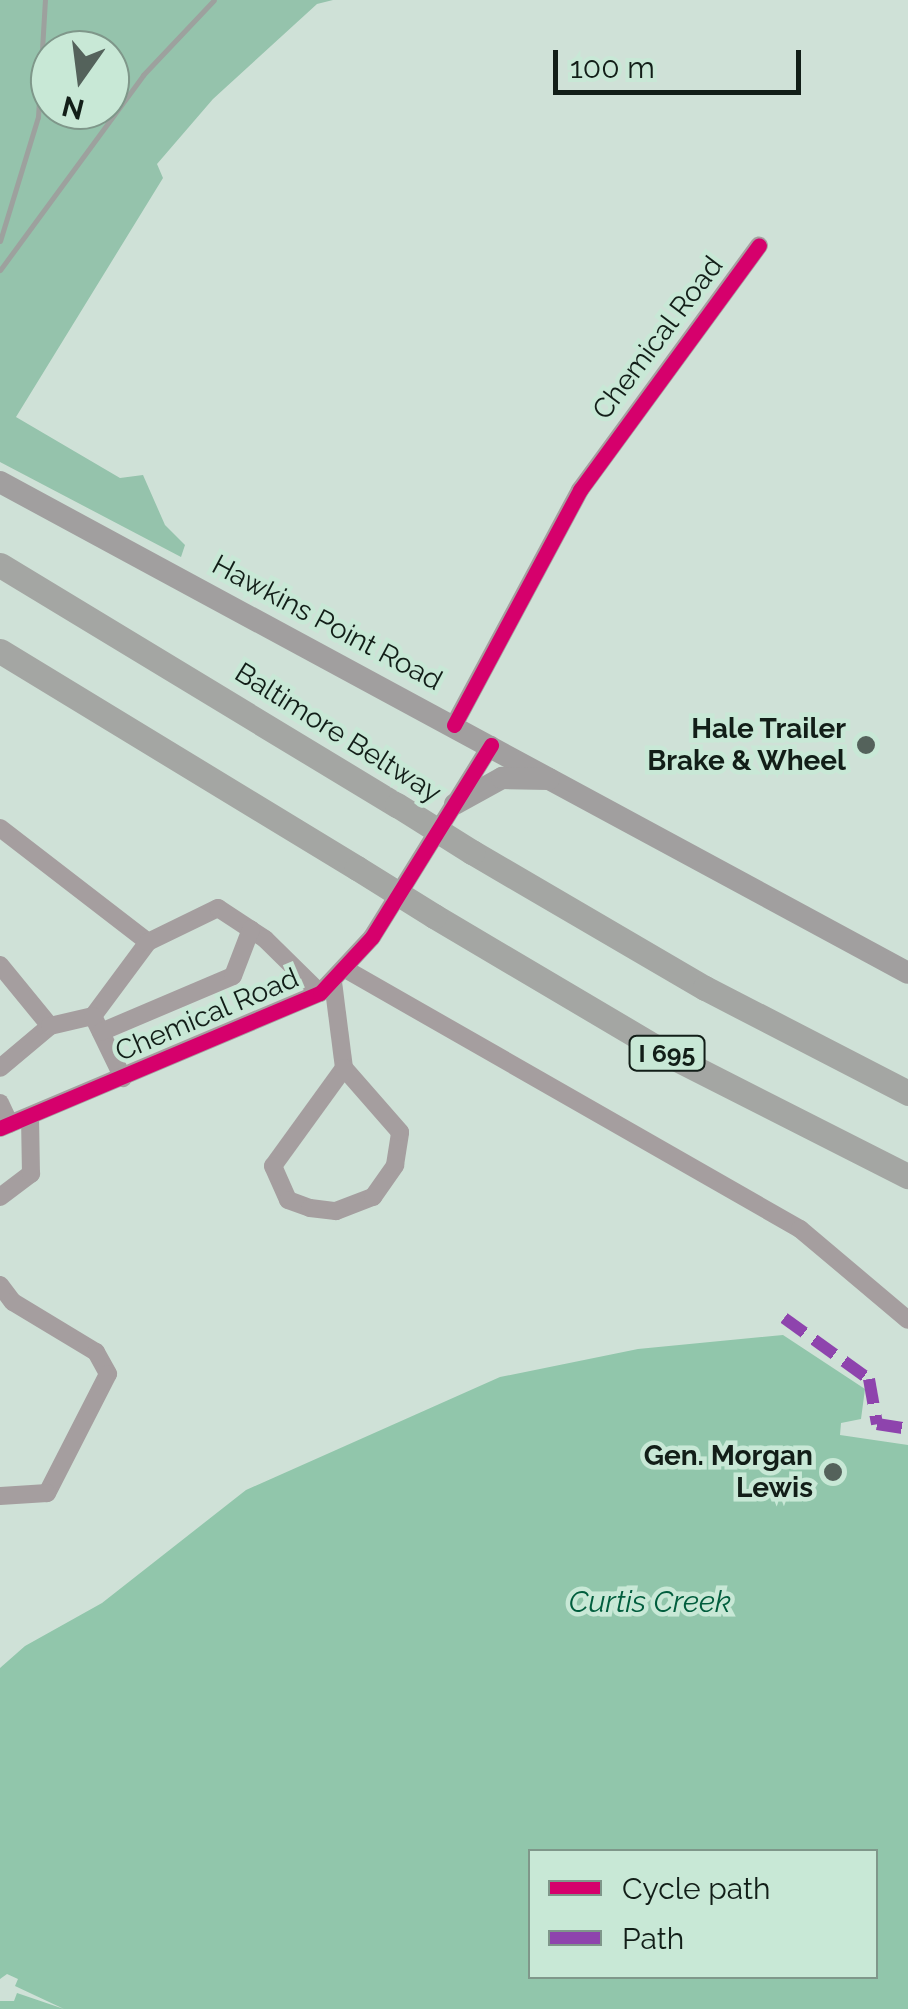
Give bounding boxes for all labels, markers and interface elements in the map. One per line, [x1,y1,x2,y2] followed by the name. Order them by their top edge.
[30,30,130,130] north arrow
[558,30,806,92] scale bar
[570,50,655,85] text: 100 m
[59,89,87,126] text: N
[585,249,731,427] street label: Chemical Road
[206,548,448,698] street label: Hawkins Point Road
[229,656,447,810] street label: Baltimore Beltway
[646,712,846,778] place label: Hale Trailer Brake & Wheel
[855,734,877,756] marker: Hale Trailer Brake & Wheel
[110,961,304,1069] street label: Chemical Road
[627,1033,707,1073] road number: I 695
[644,1439,813,1505] place label: Gen. Morgan Lewis
[822,1461,844,1483] marker: Gen. Morgan Lewis
[569,1584,731,1620] water label: Curtis Creek
[528,1849,878,1979] legend
[622,1871,770,1906] text: Cycle path
[622,1921,684,1956] text: Path

